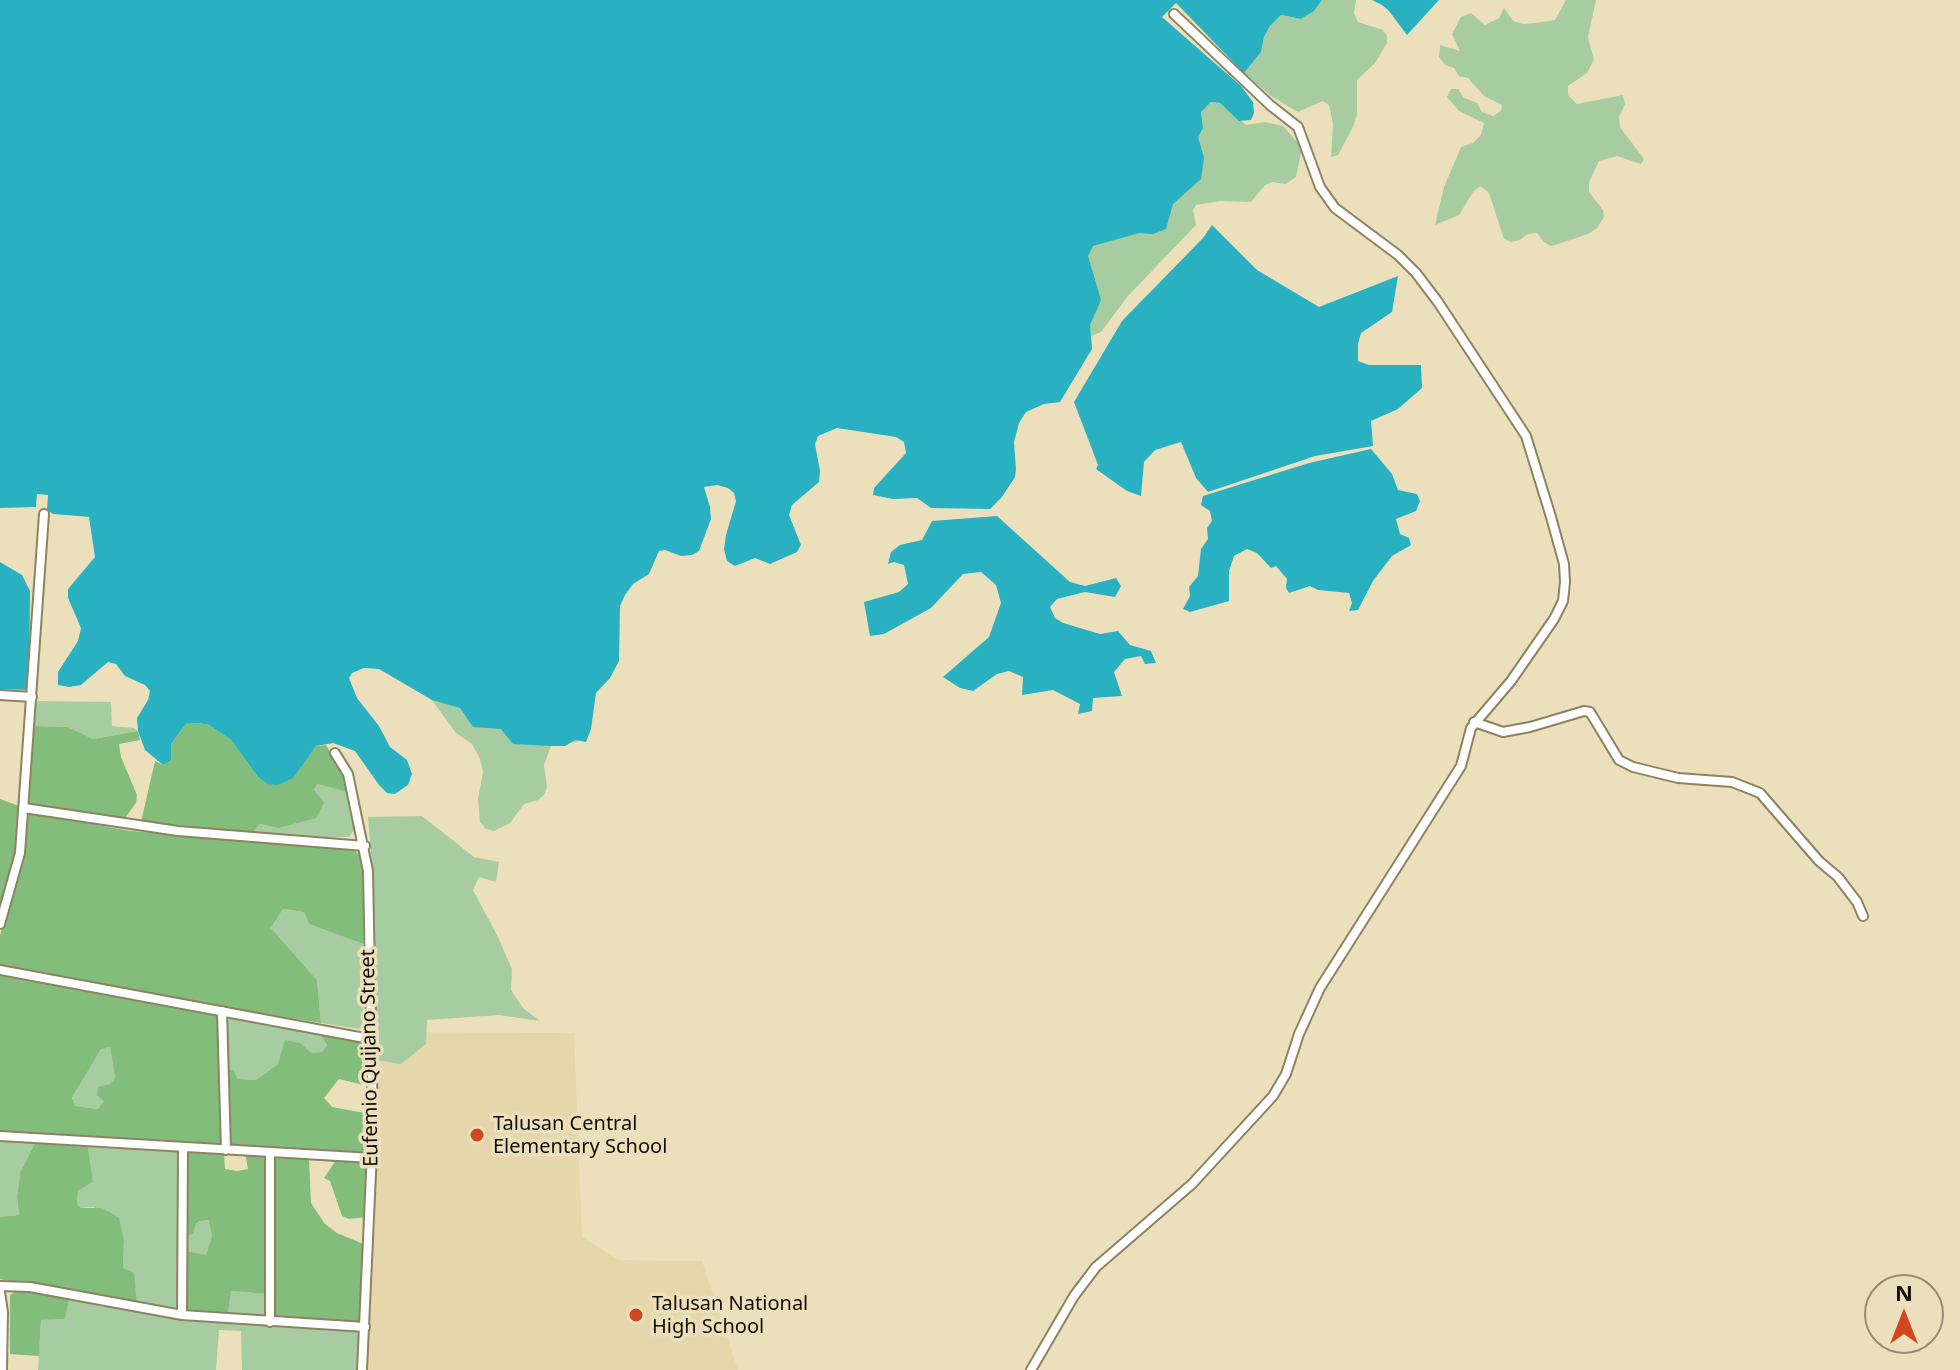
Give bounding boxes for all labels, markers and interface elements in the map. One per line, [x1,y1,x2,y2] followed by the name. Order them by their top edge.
[356,949,384,1167] street label: Eufemio Quijano Street
[493,1112,667,1159] place label: Talusan Central Elementary School
[468,1126,486,1144] marker: Talusan Central Elementary School
[1864,1274,1944,1354] north arrow
[1895,1277,1913,1307] text: N
[652,1292,808,1339] place label: Talusan National High School
[627,1306,645,1324] marker: Talusan National High School

